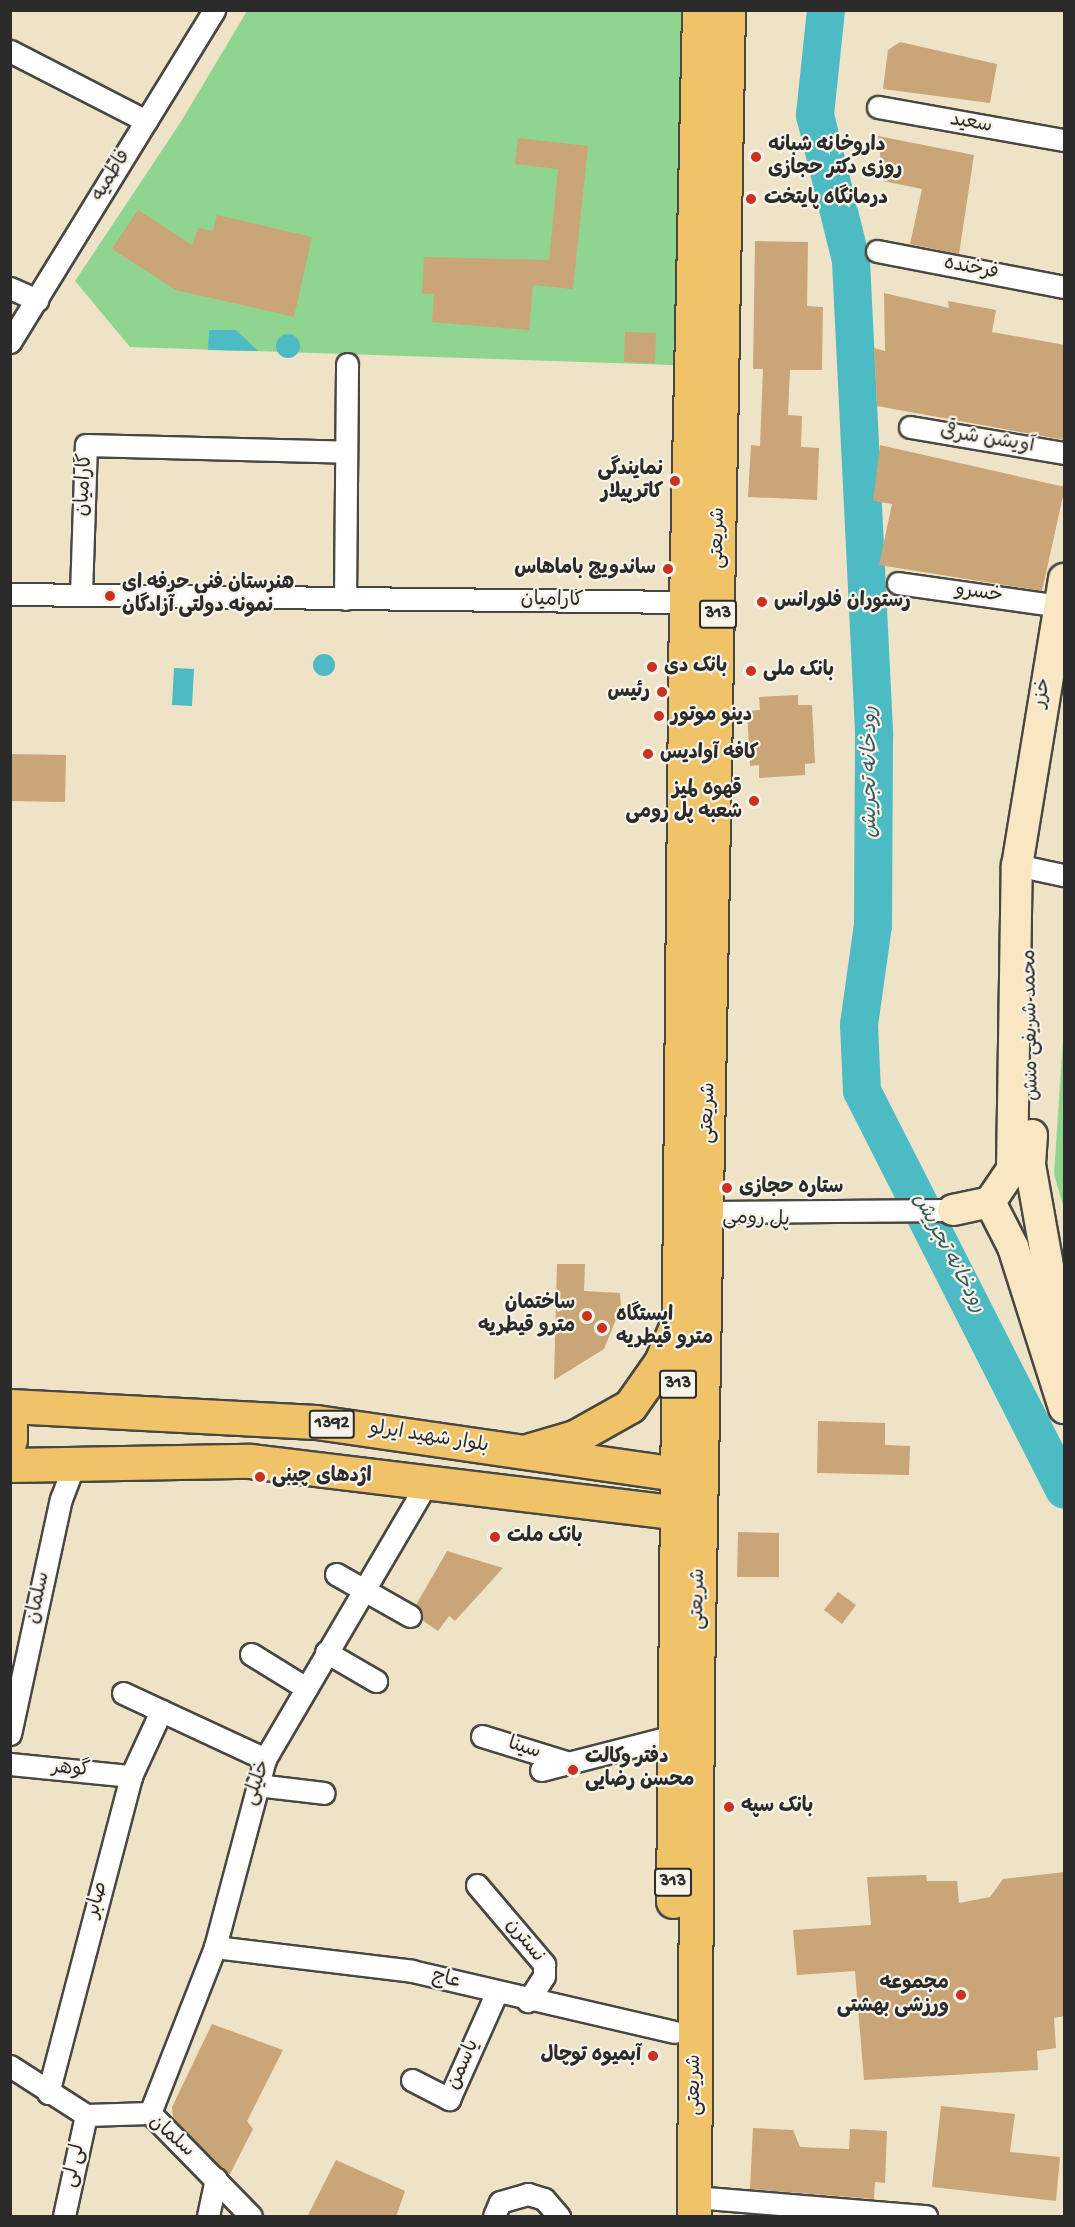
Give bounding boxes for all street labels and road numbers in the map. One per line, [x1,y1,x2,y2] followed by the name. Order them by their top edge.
[948,109,994,139] street label: سعید
[87,146,137,206] street label: فاطمیه
[942,252,1000,286] street label: فرخنده
[938,421,1036,459] street label: آویشن شرقی
[71,453,99,517] street label: کارامیان
[706,507,732,569] street label: شریعتی
[954,579,1004,609] street label: خسرو
[520,588,584,614] street label: کارامیان
[698,599,738,629] road number: 313
[1028,676,1058,710] street label: خزر
[1019,949,1045,1101] street label: محمد شریفی منش
[696,1082,722,1144] street label: شریعتی
[722,1207,790,1233] street label: پل رومی
[658,1369,698,1399] road number: 313
[308,1409,356,1439] road number: 1392
[368,1417,490,1459] street label: بلوار شهید ایرلو
[686,1568,712,1630] street label: شریعتی
[22,1570,56,1626] street label: سلمان
[505,1733,543,1765] street label: سینا
[51,1756,91,1784] street label: گوهر
[239,1757,277,1809] street label: خلیلی
[654,1867,692,1897] road number: 313
[82,1879,114,1921] street label: صابر
[499,1914,549,1968] street label: نسترن
[429,1965,463,1995] street label: عاج
[442,2036,486,2094] street label: یاسمن
[683,2054,707,2116] street label: شریعتی
[143,2111,199,2163] street label: سلمان
[58,2142,92,2190] street label: لی لی

